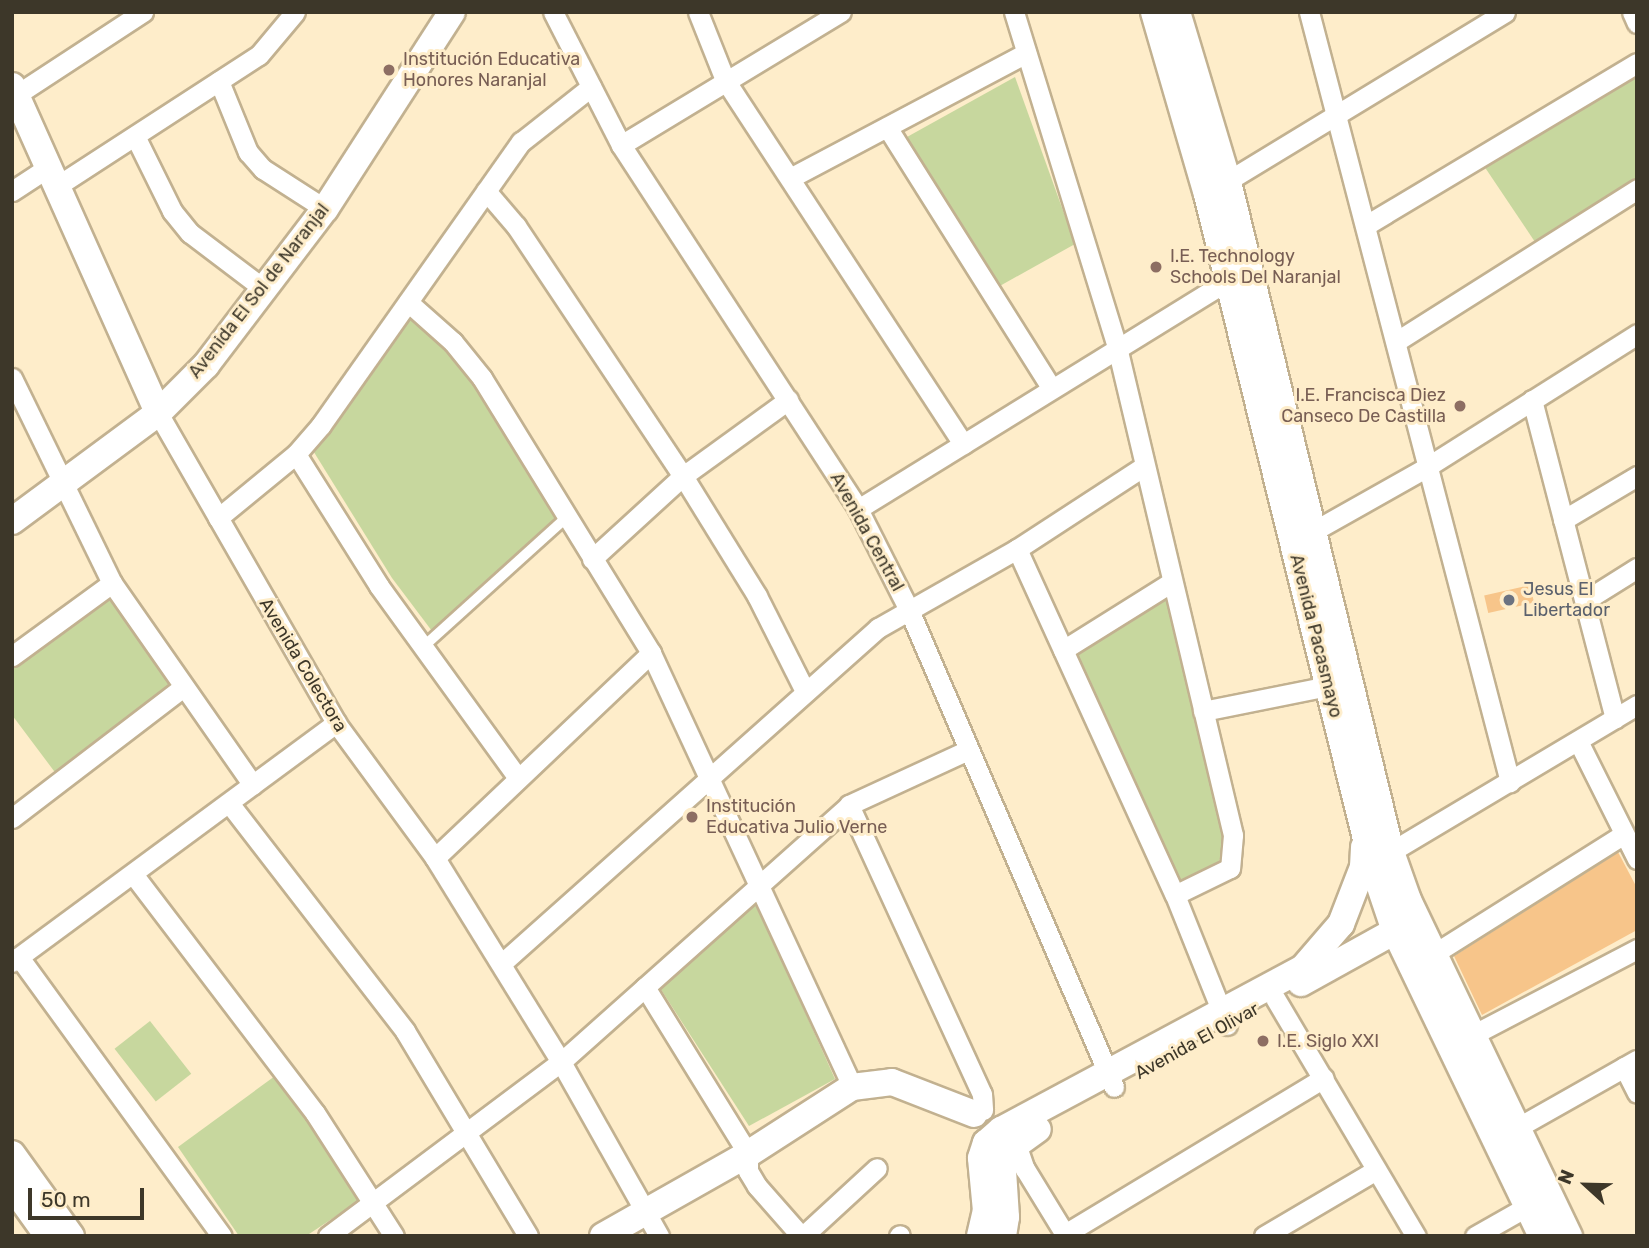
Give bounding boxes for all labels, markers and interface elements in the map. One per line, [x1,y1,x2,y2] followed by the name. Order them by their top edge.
[403,49,580,92] place label: Institución Educativa Honores Naranjal
[381,62,397,78] marker: Institución Educativa Honores Naranjal
[184,199,334,383] street label: Avenida El Sol de Naranjal
[1170,246,1341,288] place label: I.E. Technology Schools Del Naranjal
[1148,259,1164,275] marker: I.E. Technology Schools Del Naranjal
[1281,385,1446,428] place label: I.E. Francisca Diez Canseco De Castilla
[1452,398,1468,414] marker: I.E. Francisca Diez Canseco De Castilla
[825,469,909,595] street label: Avenida Central
[1285,552,1347,720] street label: Avenida Pacasmayo
[1523,579,1610,622] place label: Jesus El Libertador
[1501,592,1517,608] marker: Jesus El Libertador
[255,594,351,736] street label: Avenida Colectora
[706,796,888,838] place label: Institución Educativa Julio Verne
[684,809,700,825] marker: Institución Educativa Julio Verne
[1131,998,1263,1084] street label: Avenida El Olivar
[1277,1030,1379,1052] place label: I.E. Siglo XXI
[1255,1033,1271,1049] marker: I.E. Siglo XXI
[1551,1150,1621,1220] north arrow
[1553,1166,1579,1188] text: N
[32,1174,147,1218] scale bar
[41,1187,91,1212] text: 50 m

